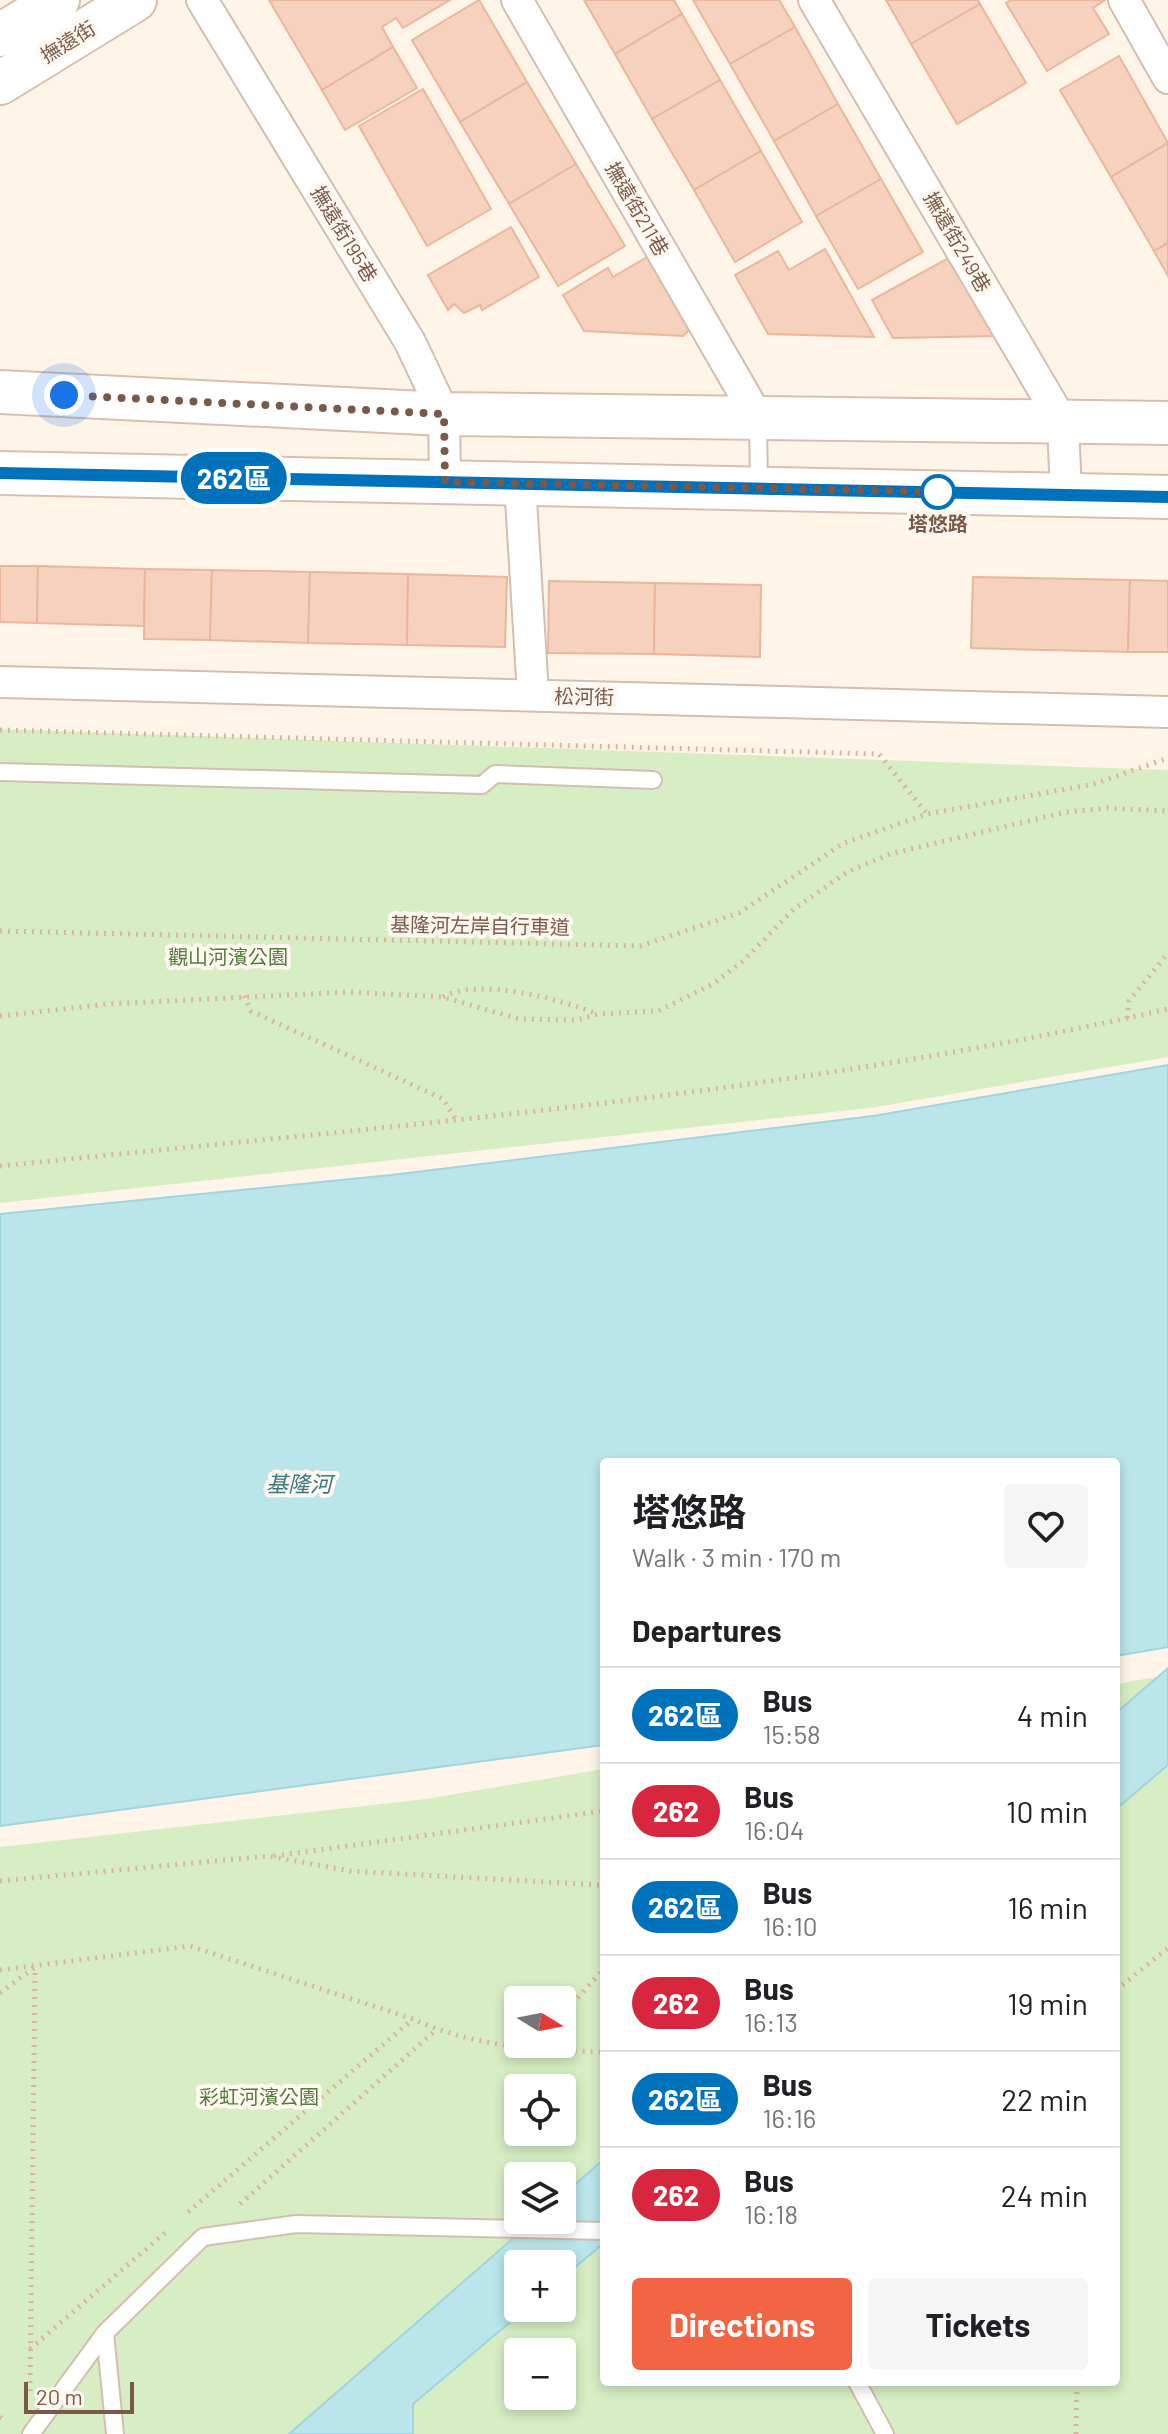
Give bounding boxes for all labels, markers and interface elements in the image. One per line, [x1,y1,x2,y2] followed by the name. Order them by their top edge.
[36,15,99,67] street label: 撫遠街
[601,157,674,260] street label: 撫遠街211巷
[307,181,383,286] street label: 撫遠街195巷
[919,187,996,296] street label: 撫遠街249巷
[44,375,84,415] your location
[178,452,290,504] line badge: 262區
[197,461,271,495] text: 262區
[921,475,955,509] marker: 塔悠路
[908,511,968,535] place label: 塔悠路
[554,683,614,709] street label: 松河街
[390,911,570,939] street label: 基隆河左岸自行車道
[168,944,288,968] park label: 觀山河濱公園
[266,1470,336,1496] water label: 基隆河
[1004,1484,1088,1568] button: heart
[632,1488,746,1534] text: 塔悠路
[632,1541,841,1572] text: Walk · 3 min · 170 m
[632,1612,782,1648] text: Departures
[762,1682,812,1718] text: Bus
[1017,1697,1088,1733] text: 4 min
[648,1698,722,1732] text: 262區
[762,1718,821,1749] text: 15:58
[744,1778,794,1814] text: Bus
[1006,1793,1088,1829] text: 10 min
[653,1794,699,1828] text: 262
[744,1814,804,1845] text: 16:04
[762,1874,812,1910] text: Bus
[1007,1889,1088,1925] text: 16 min
[648,1890,722,1924] text: 262區
[762,1910,818,1941] text: 16:10
[744,1970,794,2006] text: Bus
[1007,1985,1088,2021] text: 19 min
[504,1986,576,2058] north arrow
[504,1986,576,2410] map controls
[653,1986,699,2020] text: 262
[744,2006,798,2037] text: 16:13
[762,2066,812,2102] text: Bus
[504,2074,576,2146] button: locate
[1001,2081,1088,2117] text: 22 min
[648,2082,722,2116] text: 262區
[199,2084,319,2108] park label: 彩虹河濱公園
[762,2102,816,2133] text: 16:16
[504,2162,576,2234] button: layers
[744,2162,794,2198] text: Bus
[1001,2177,1088,2213] text: 24 min
[653,2178,699,2212] text: 262
[744,2198,798,2229] text: 16:18
[504,2250,576,2322] button: +
[632,2278,852,2370] button: Directions
[868,2278,1088,2370] button: Tickets
[504,2338,576,2410] button: −
[24,2378,134,2414] scale bar
[36,2383,83,2409] text: 20 m

